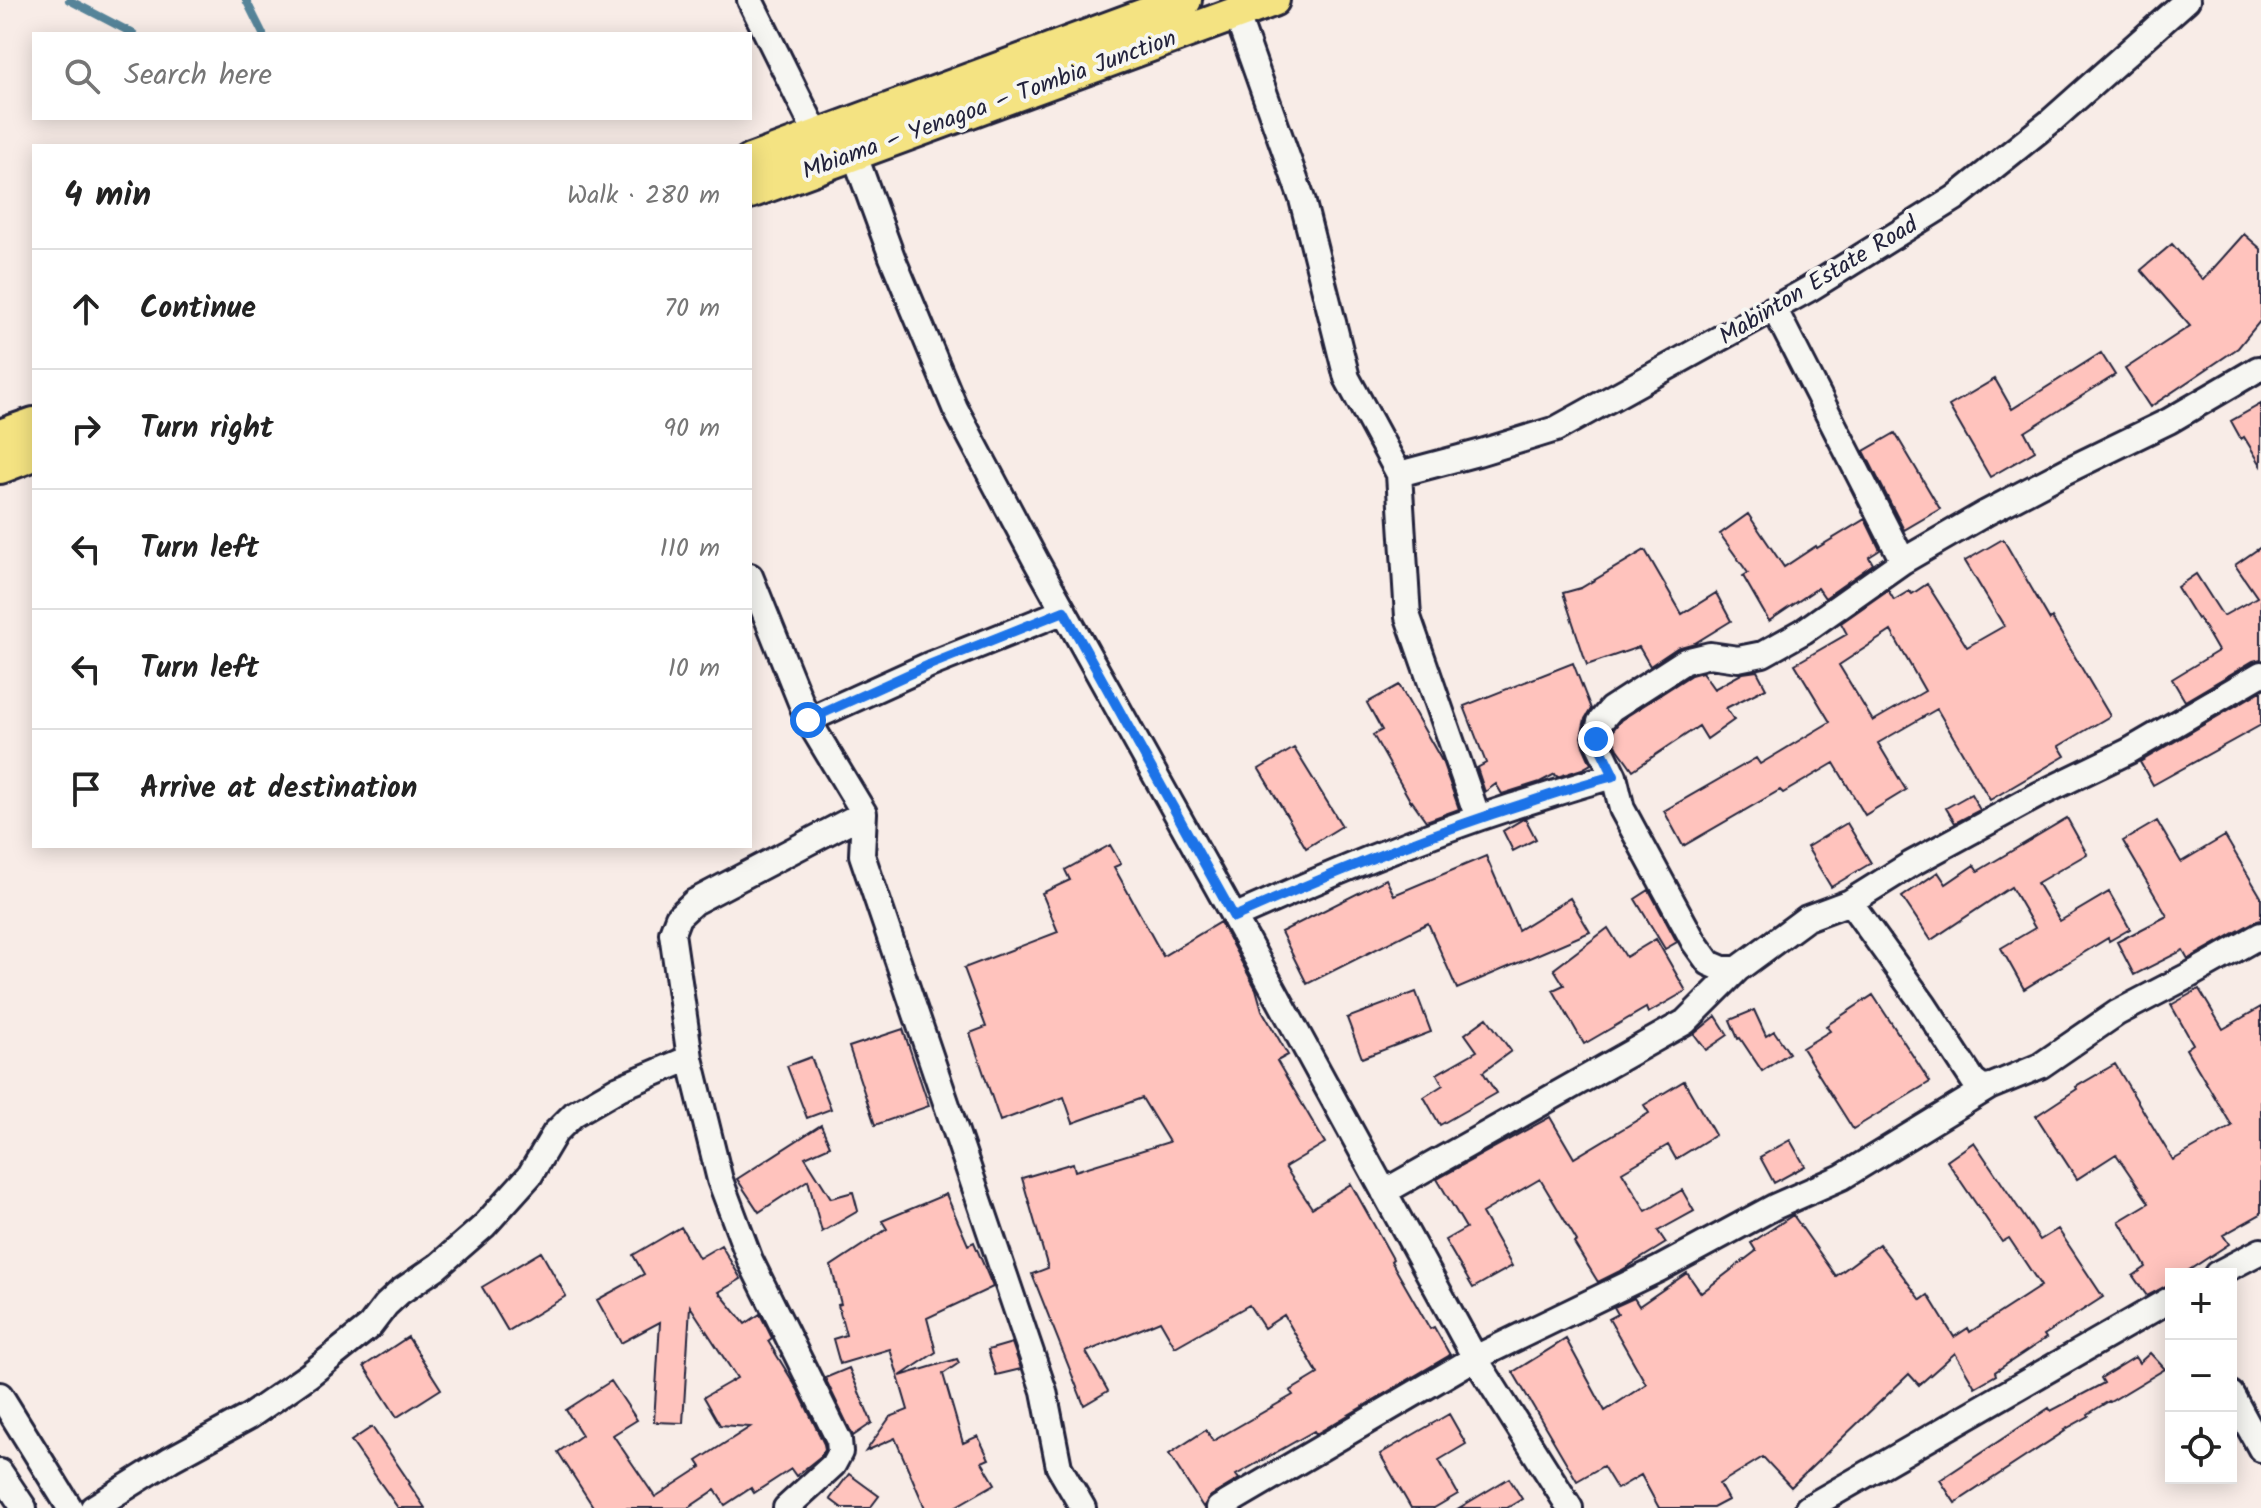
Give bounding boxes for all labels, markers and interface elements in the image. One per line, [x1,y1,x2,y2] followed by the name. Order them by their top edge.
[797,19,1182,191] street label: Mbiama – Yenagoa – Tombia Junction
[32,32,752,120] search box
[124,52,272,100] text: Search here
[60,54,104,98] icon: search
[64,169,151,223] text: 4 min
[567,175,720,217] text: Walk · 280 m
[1712,206,1927,356] street label: Mabinton Estate Road
[140,285,256,333] text: Continue
[64,287,108,331] icon: ahead
[664,288,720,330] text: 70 m
[140,405,273,453] text: Turn right
[64,407,108,451] icon: right
[663,408,720,450] text: 90 m
[140,525,259,573] text: Turn left
[64,527,108,571] icon: left
[660,528,720,570] text: 110 m
[140,645,259,693] text: Turn left
[64,647,108,691] icon: left
[668,648,720,690] text: 10 m
[790,702,826,738] route start
[1578,721,1614,757] route end
[140,765,417,813] text: Arrive at destination
[64,767,108,811] icon: arrive
[2165,1268,2237,1484] map controls
[2165,1268,2237,1340] button: +
[2165,1340,2237,1412] button: −
[2165,1412,2237,1484] button: locate

